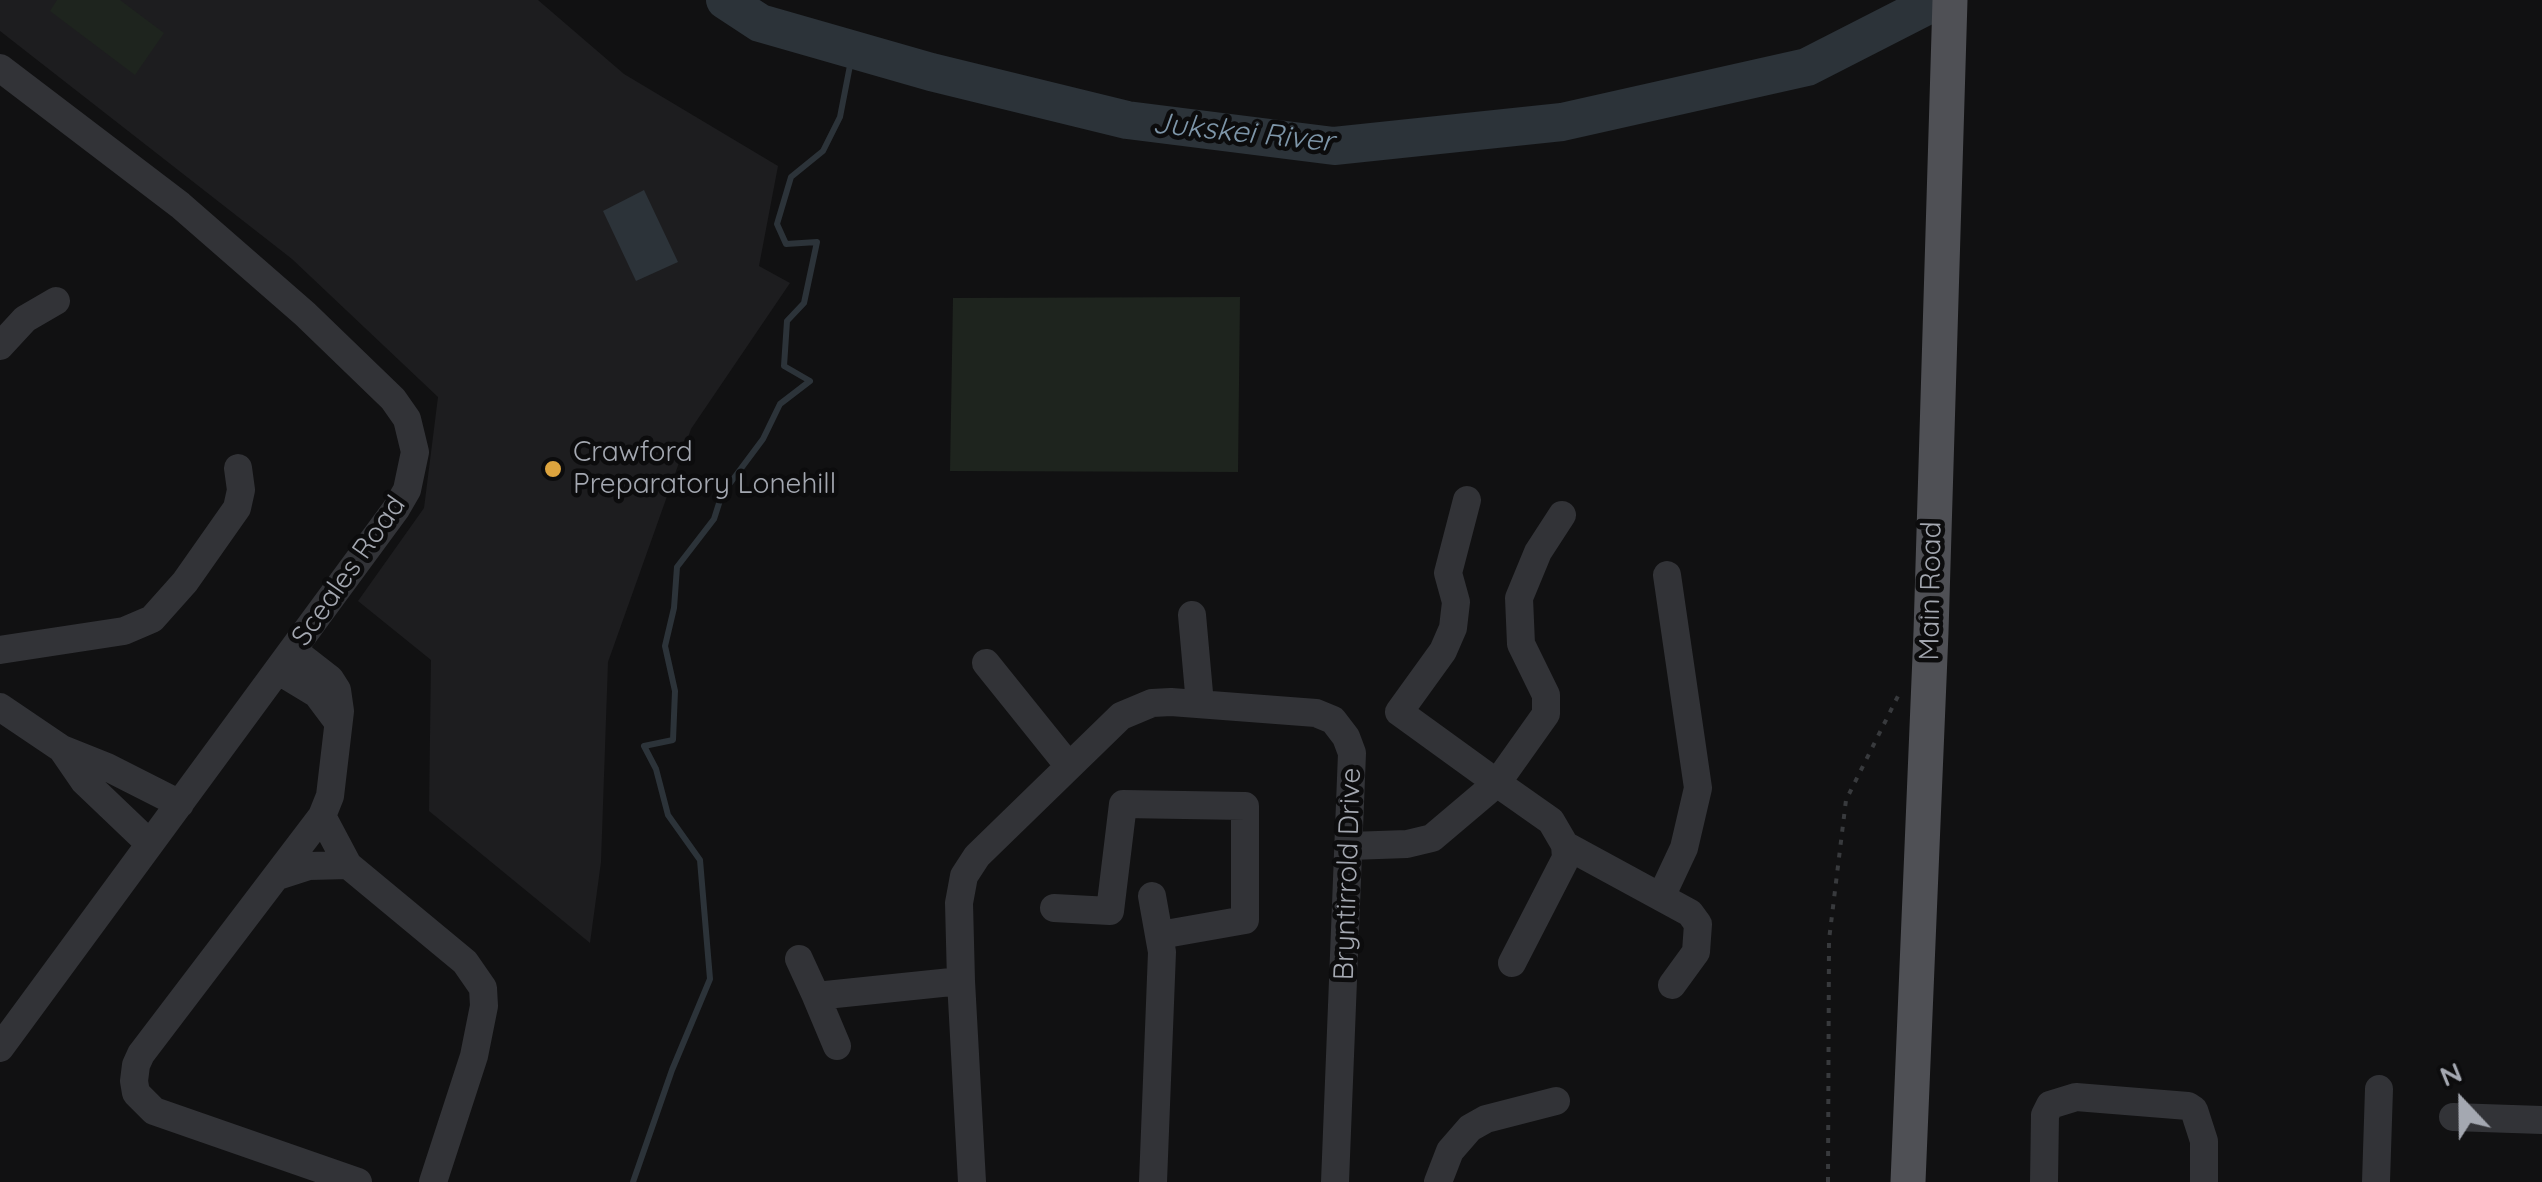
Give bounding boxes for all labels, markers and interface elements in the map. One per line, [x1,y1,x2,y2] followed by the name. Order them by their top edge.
[1151,106,1335,160] water label: Jukskei River
[573,436,836,502] place label: Crawford Preparatory Lonehill
[542,458,564,480] marker: Crawford Preparatory Lonehill
[285,490,413,652] street label: Sceales Road
[1913,521,1949,661] street label: Main Road
[1328,767,1368,981] street label: Bryntirrold Drive
[2412,1052,2512,1152] north arrow
[2434,1054,2467,1094] text: N

